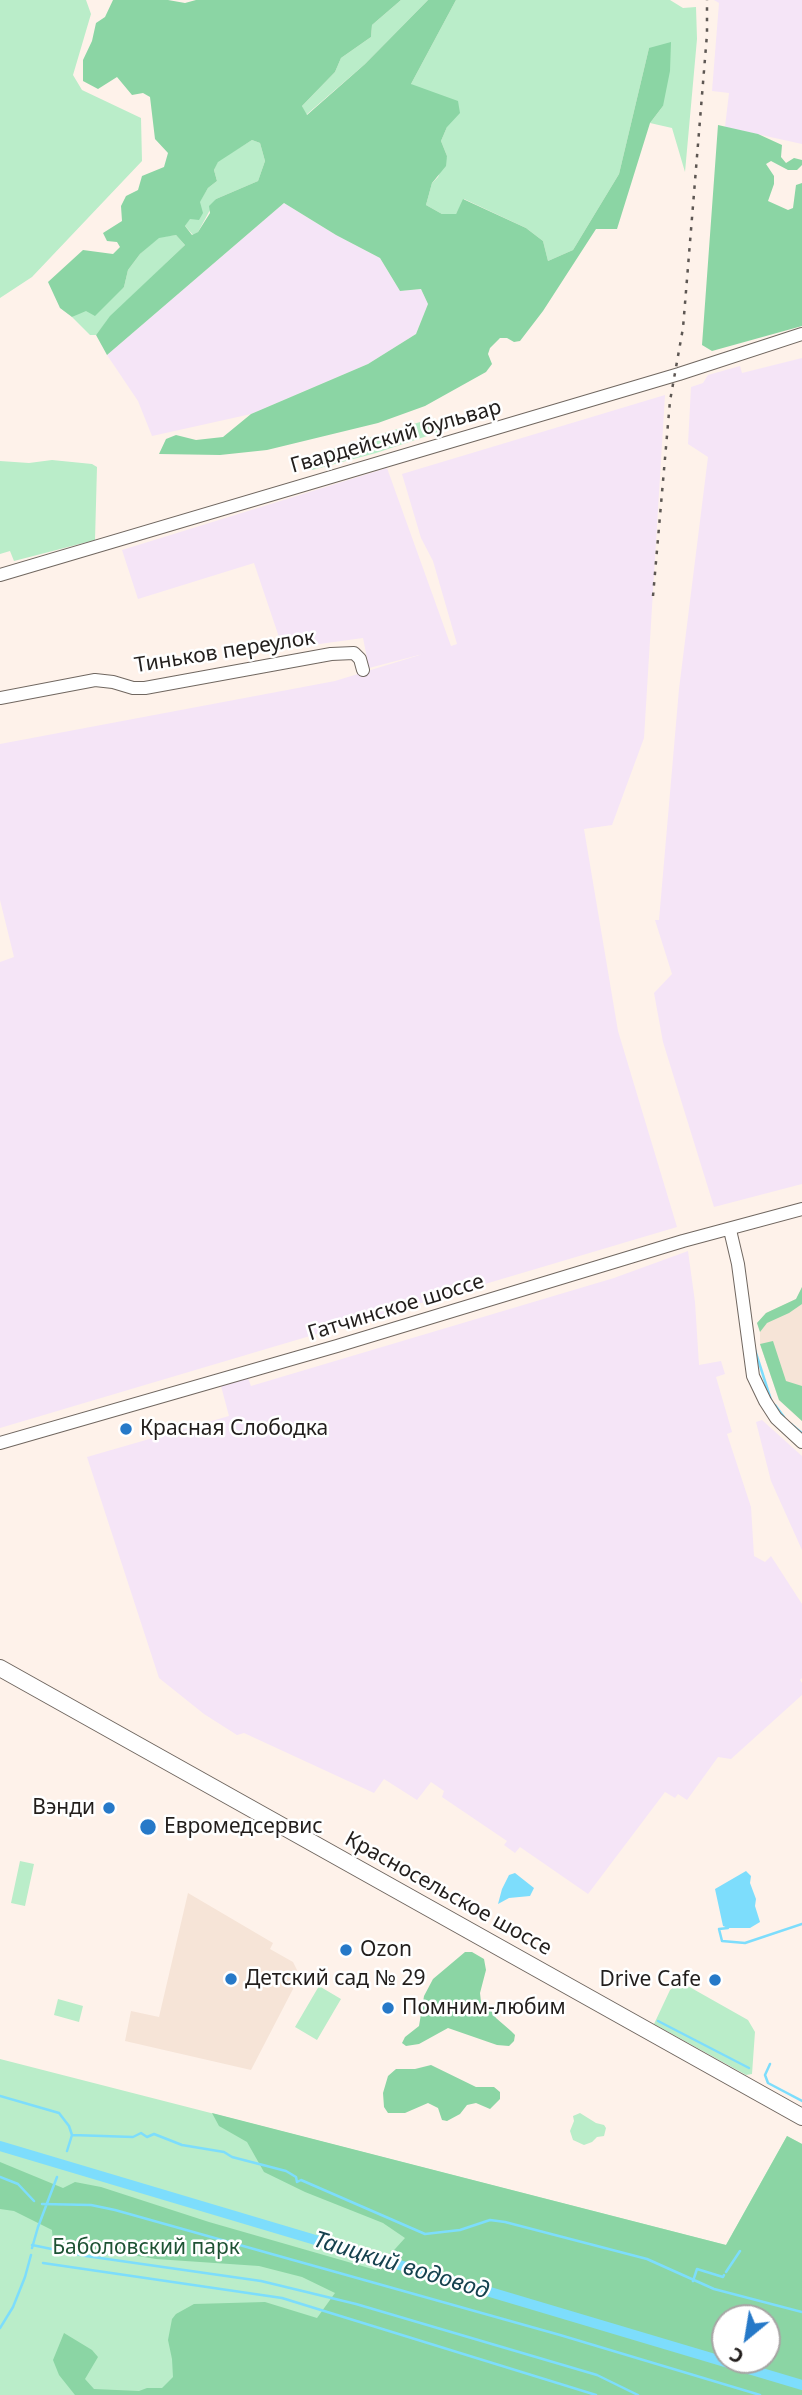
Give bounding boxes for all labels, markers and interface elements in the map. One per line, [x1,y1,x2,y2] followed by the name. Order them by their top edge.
[288,395,504,479] street label: Гвардейский бульвар
[133,625,317,679] street label: Тиньков переулок
[305,1269,487,1347] street label: Гатчинское шоссе
[140,1416,328,1442] place label: Красная Слободка
[118,1421,134,1437] marker: Красная Слободка
[32,1795,95,1821] place label: Вэнди
[101,1800,117,1816] marker: Вэнди
[164,1814,323,1840] place label: Евромедсервис
[138,1817,158,1837] marker: Евромедсервис
[340,1827,556,1961] street label: Красносельское шоссе
[360,1937,412,1963] place label: Ozon
[338,1942,354,1958] marker: Ozon
[245,1966,425,1992] place label: Детский сад № 29
[599,1967,701,1993] place label: Drive Cafe
[223,1971,239,1987] marker: Детский сад № 29
[707,1972,723,1988] marker: Drive Cafe
[402,1995,566,2021] place label: Помним-любим
[380,2000,396,2016] marker: Помним-любим
[310,2226,492,2306] water label: Таицкий водовод
[52,2235,240,2261] park label: Баболовский парк
[711,2304,781,2374] north arrow
[725,2341,748,2370] text: С

